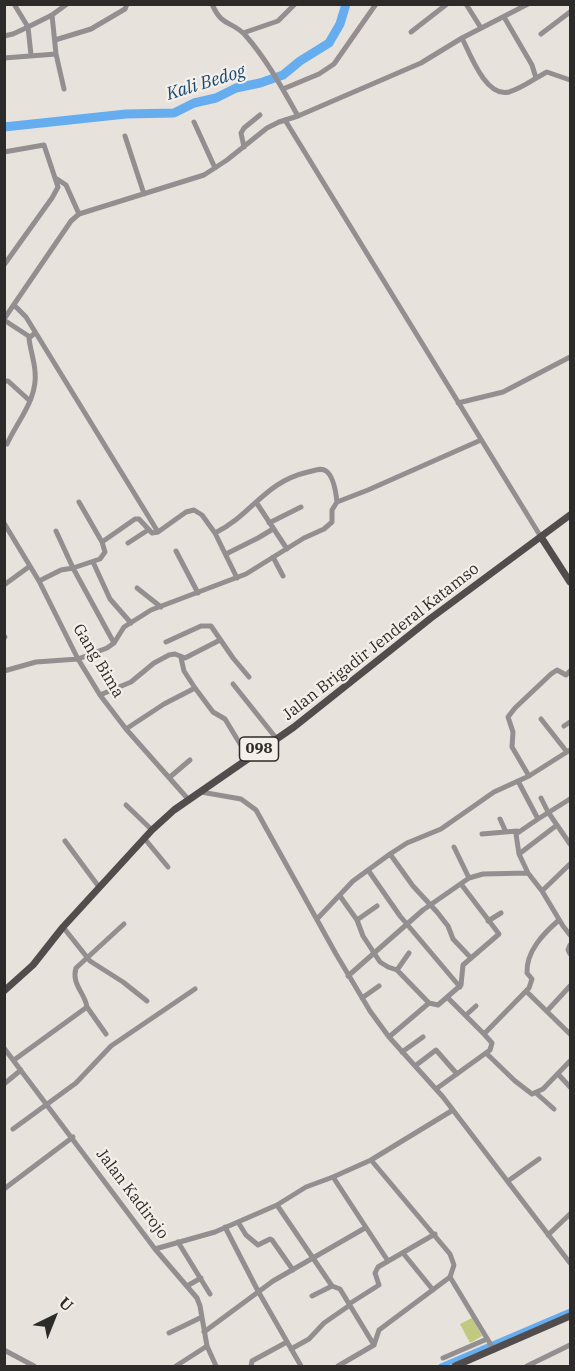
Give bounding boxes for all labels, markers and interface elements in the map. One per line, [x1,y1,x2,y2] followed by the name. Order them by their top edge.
[164,61,248,105] water label: Kali Bedog
[279,559,483,725] street label: Jalan Brigadir Jenderal Katamso
[68,621,128,701] street label: Gang Bima
[240,737,278,761] road number: 098
[92,1145,172,1243] street label: Jalan Kadirojo
[24,1287,84,1347] north arrow
[55,1292,78,1315] text: U

